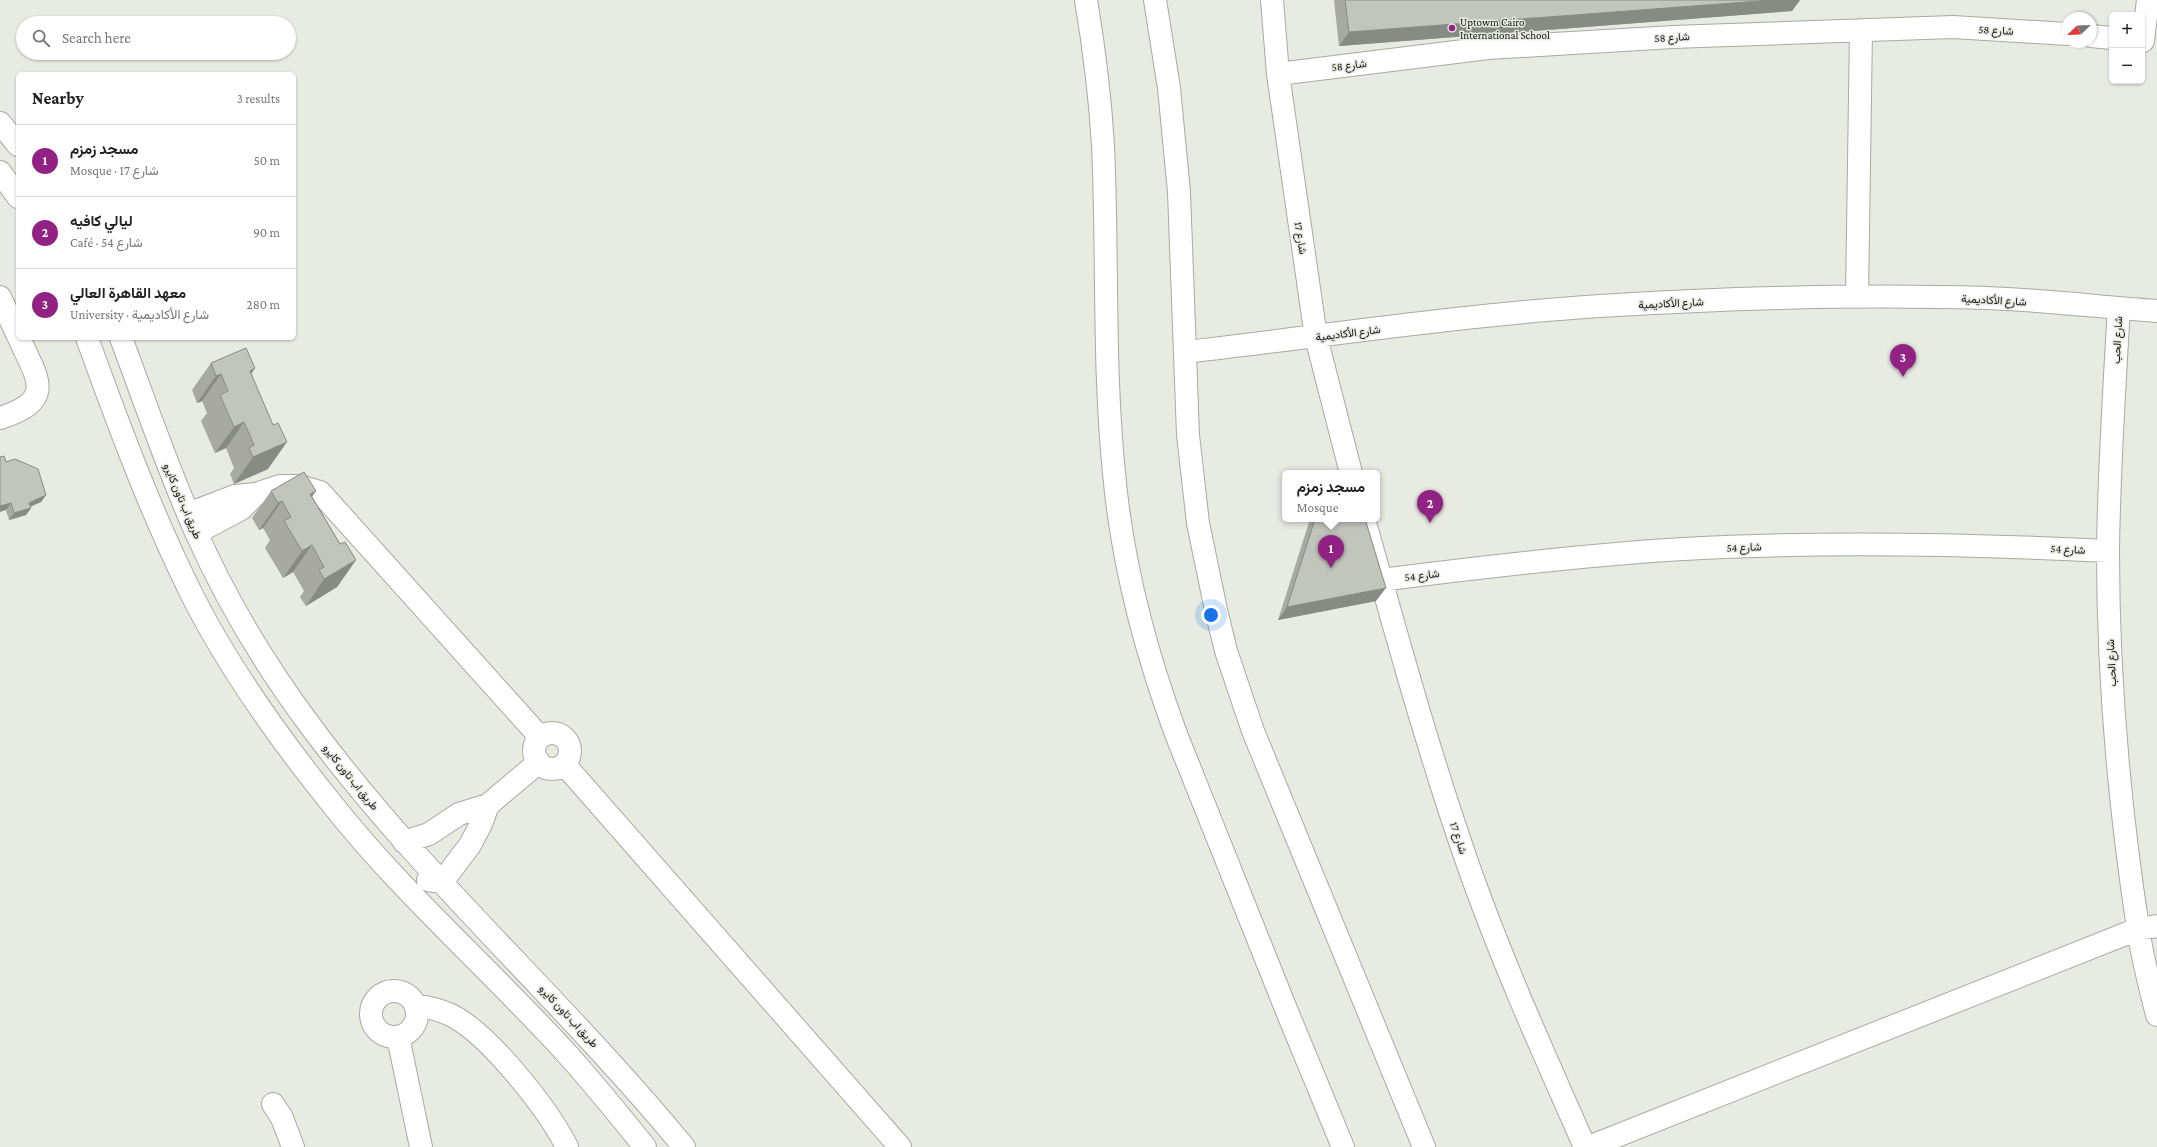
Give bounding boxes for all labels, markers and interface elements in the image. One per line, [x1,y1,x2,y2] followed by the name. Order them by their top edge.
[2061,12,2097,48] north arrow
[2109,12,2145,84] map controls
[2109,12,2145,48] button: +
[16,16,296,60] search box
[1460,16,1550,41] place label: Uptowm Cairo International School
[1447,23,1457,33] marker: Uptowm Cairo International School
[1978,23,2014,39] street label: شارع 58
[30,27,52,49] icon: search
[62,30,131,46] text: Search here
[1654,30,1690,46] street label: شارع 58
[2109,48,2145,84] button: −
[1331,57,1368,75] street label: شارع 58
[32,89,84,108] text: Nearby
[237,91,280,106] text: 3 results
[70,141,138,157] text: مسجد زمزم
[43,153,47,168] text: 1
[254,153,280,168] text: 50 m
[70,163,159,178] text: Mosque · شارع 17
[70,213,133,229] text: ليالي كافيه
[1291,221,1310,256] street label: شارع 17
[42,225,48,240] text: 2
[253,225,280,240] text: 90 m
[70,235,143,250] text: Café · شارع 54
[70,285,186,301] text: معهد القاهرة العالي
[1961,292,2027,310] street label: شارع الأكاديمية
[1638,295,1704,313] street label: شارع الأكاديمية
[42,297,48,312] text: 3
[247,297,280,312] text: 280 m
[70,307,209,322] text: University · شارع الأكاديمية
[2110,316,2126,364] street label: شارع الحب
[1315,323,1382,345] street label: شارع الأكاديمية
[1890,344,1916,377] pin: 3
[161,461,204,541] street label: طريق اب تاون كايرو
[1282,470,1380,522] popup
[1297,479,1365,495] text: مسجد زمزم
[1417,490,1443,523] pin: 2
[1297,500,1338,515] text: Mosque
[1318,535,1344,568] pin: 1
[1726,540,1762,556] street label: شارع 54
[2050,542,2086,558] street label: شارع 54
[1404,567,1441,585] street label: شارع 54
[1201,605,1221,625] your location
[2104,638,2120,687] street label: شارع الحب
[320,742,381,813] street label: طريق اب تاون كايرو
[1446,820,1470,856] street label: شارع 17
[536,982,601,1050] street label: طريق اب تاون كايرو

